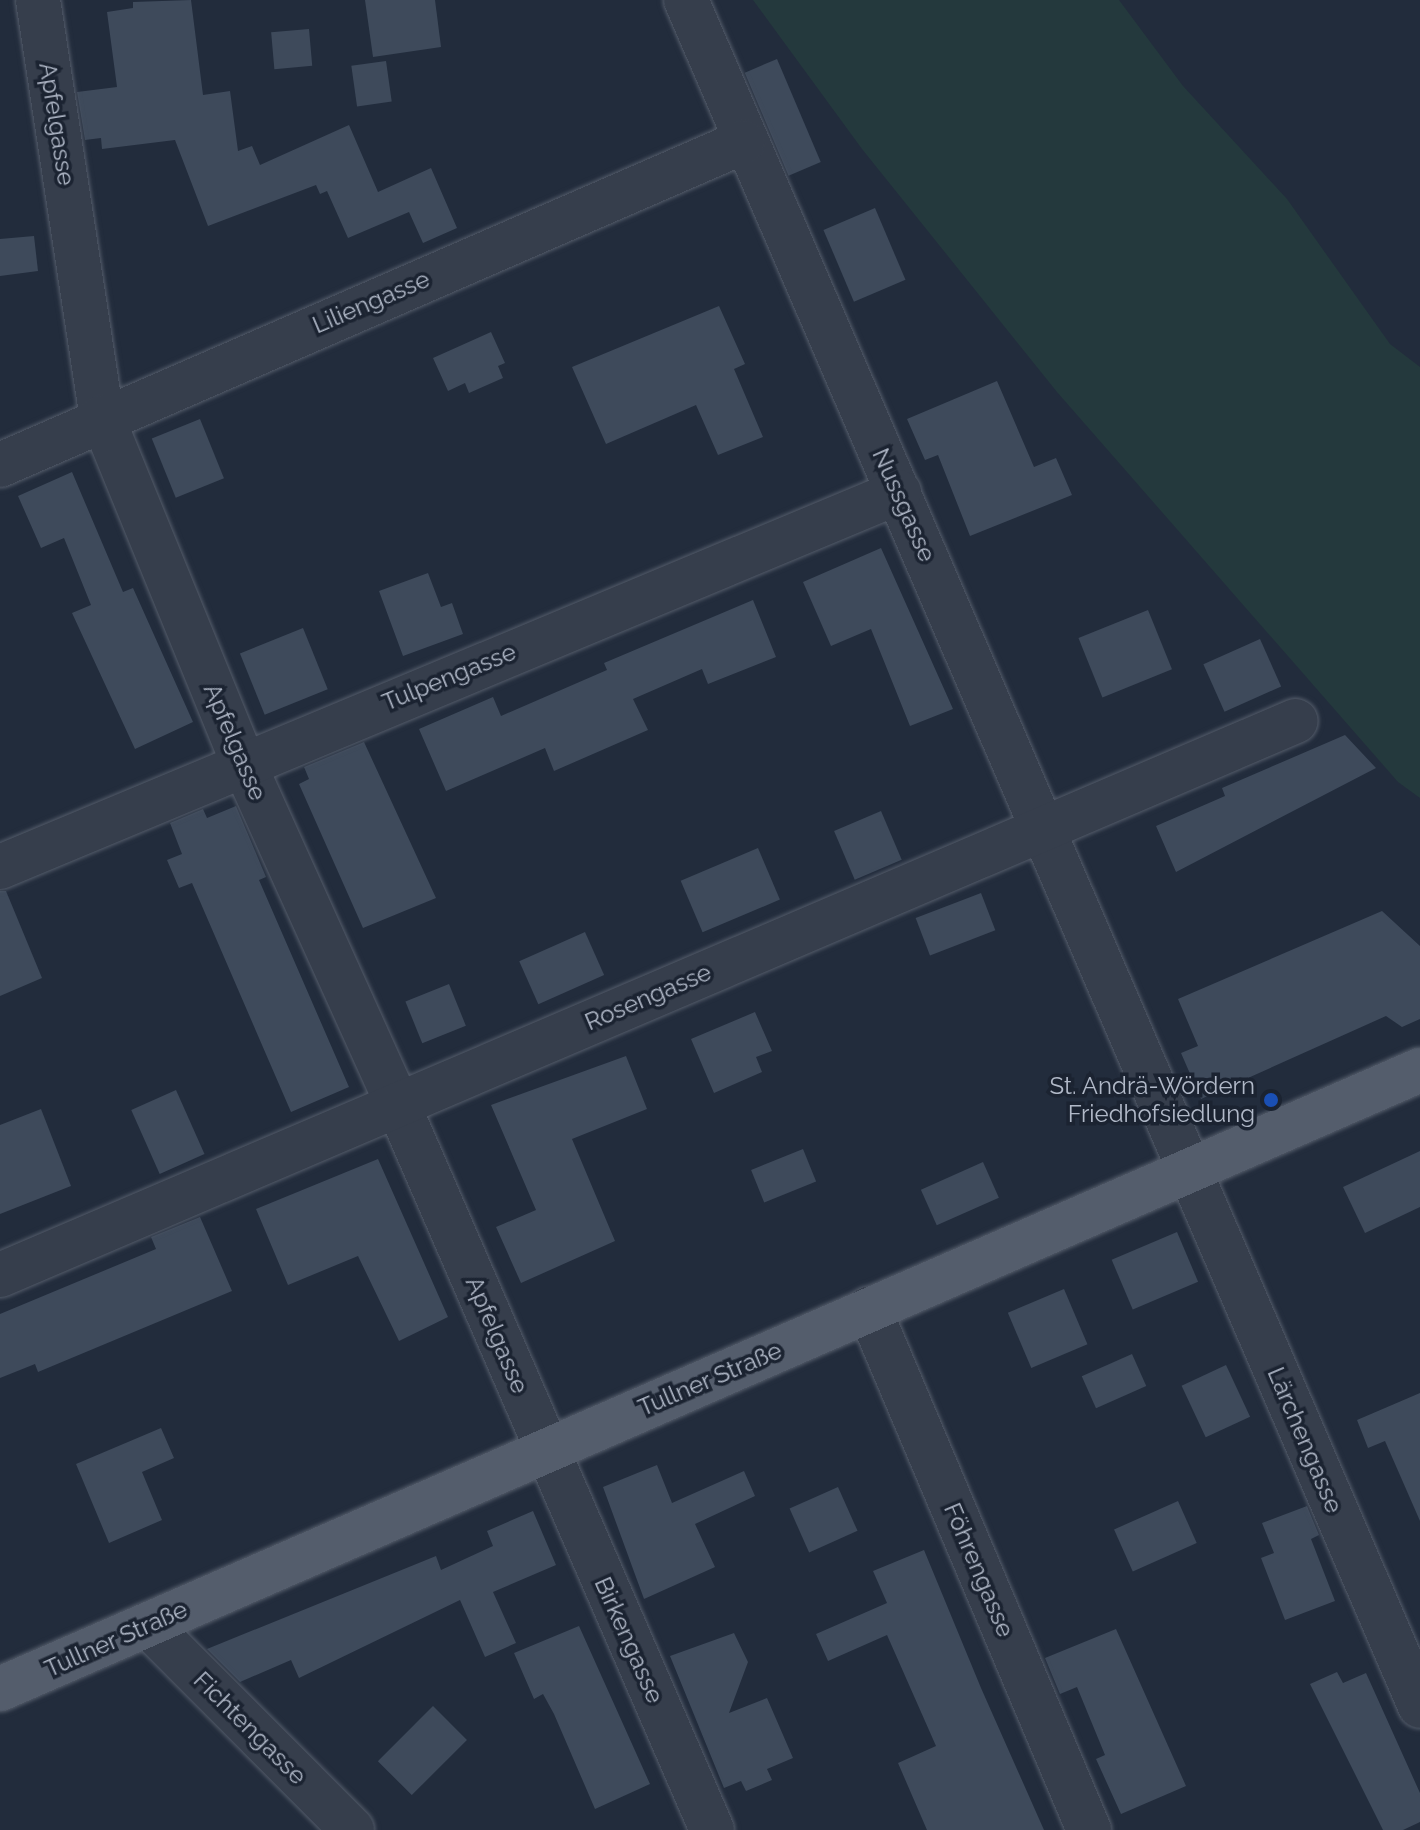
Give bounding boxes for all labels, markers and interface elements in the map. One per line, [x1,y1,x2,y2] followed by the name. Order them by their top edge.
[33,60,81,188] street label: Apfelgasse
[308,264,434,340] street label: Liliengasse
[866,444,942,566] street label: Nussgasse
[378,637,520,717] street label: Tulpengasse
[197,679,273,805] street label: Apfelgasse
[581,957,715,1037] street label: Rosengasse
[1049,1072,1255,1128] place label: St. Andrä-Wördern Friedhofsiedlung
[1262,1091,1280,1109] marker: St. Andrä-Wördern Friedhofsiedlung
[459,1272,535,1398] street label: Apfelgasse
[634,1336,786,1422] street label: Tullner Straße
[1261,1363,1349,1517] street label: Lärchengasse
[938,1499,1020,1641] street label: Föhrengasse
[588,1572,670,1708] street label: Birkengasse
[40,1595,192,1683] street label: Tullner Straße
[188,1666,312,1790] street label: Fichtengasse

